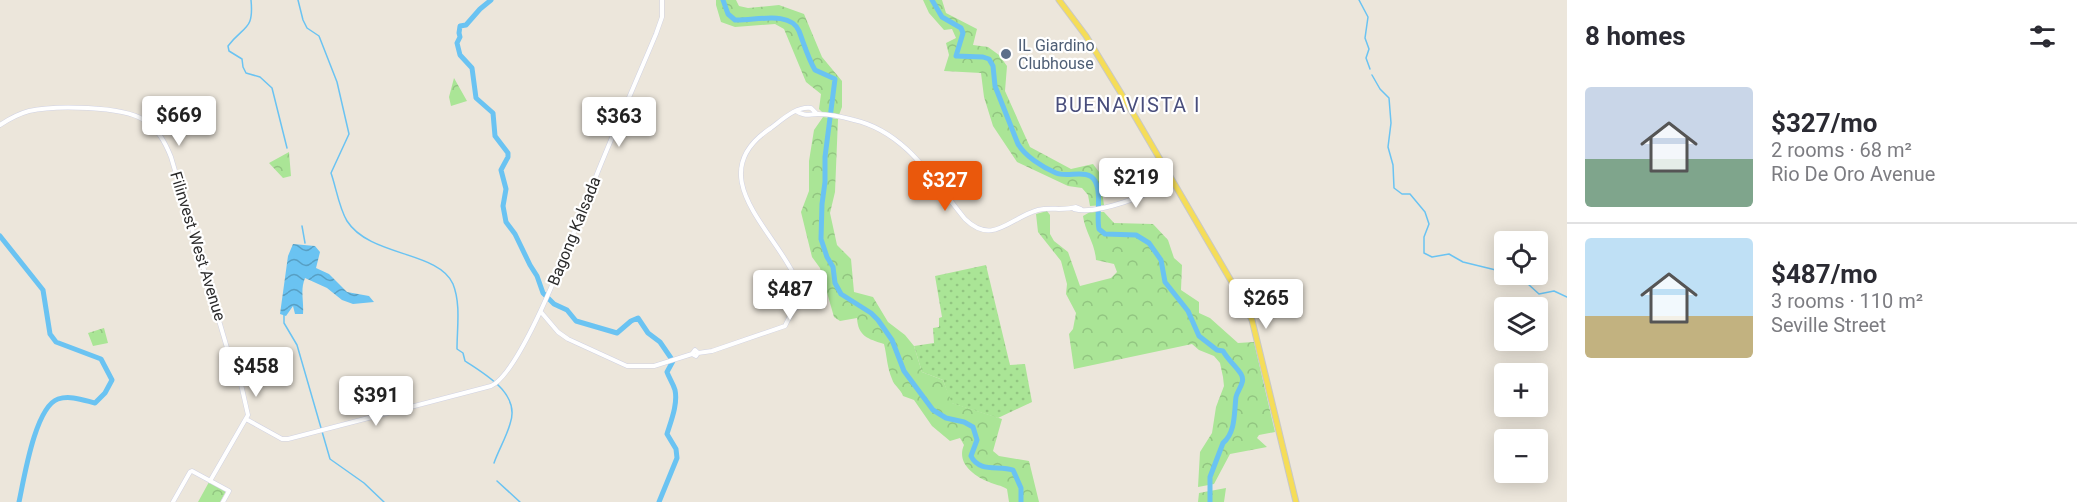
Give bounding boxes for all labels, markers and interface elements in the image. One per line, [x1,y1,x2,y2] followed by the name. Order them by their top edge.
[2026,20,2059,53] icon: filters
[1585,21,1686,51] text: 8 homes
[1018,36,1095,73] place label: IL Giardino Clubhouse
[999,47,1013,61] marker: IL Giardino Clubhouse
[1055,93,1201,117] district label: BUENAVISTA I
[143,96,215,147] pin: $669
[583,97,655,148] pin: $363
[156,103,202,127] text: $669
[596,104,642,128] text: $363
[1771,108,1878,138] text: $327/mo
[1633,111,1705,183] icon: home
[1771,138,1912,162] text: 2 rooms · 68 m²
[1100,158,1172,209] pin: $219
[909,161,981,212] pin: $327
[1771,162,1935,186] text: Rio De Oro Avenue
[1113,165,1159,189] text: $219
[922,168,968,192] text: $327
[166,169,230,323] street label: Filinvest West Avenue
[543,174,605,288] street label: Bagong Kalsada
[1494,231,1548,483] map controls
[1494,231,1548,285] button: locate
[1771,259,1878,289] text: $487/mo
[1633,262,1705,334] icon: home
[754,270,826,321] pin: $487
[767,277,813,301] text: $487
[1230,279,1302,330] pin: $265
[1243,286,1289,310] text: $265
[1771,289,1923,313] text: 3 rooms · 110 m²
[1494,297,1548,351] button: layers
[1771,313,1886,337] text: Seville Street
[220,347,292,398] pin: $458
[233,354,279,378] text: $458
[1494,363,1548,417] button: +
[340,376,412,427] pin: $391
[353,383,399,407] text: $391
[1494,429,1548,483] button: −

